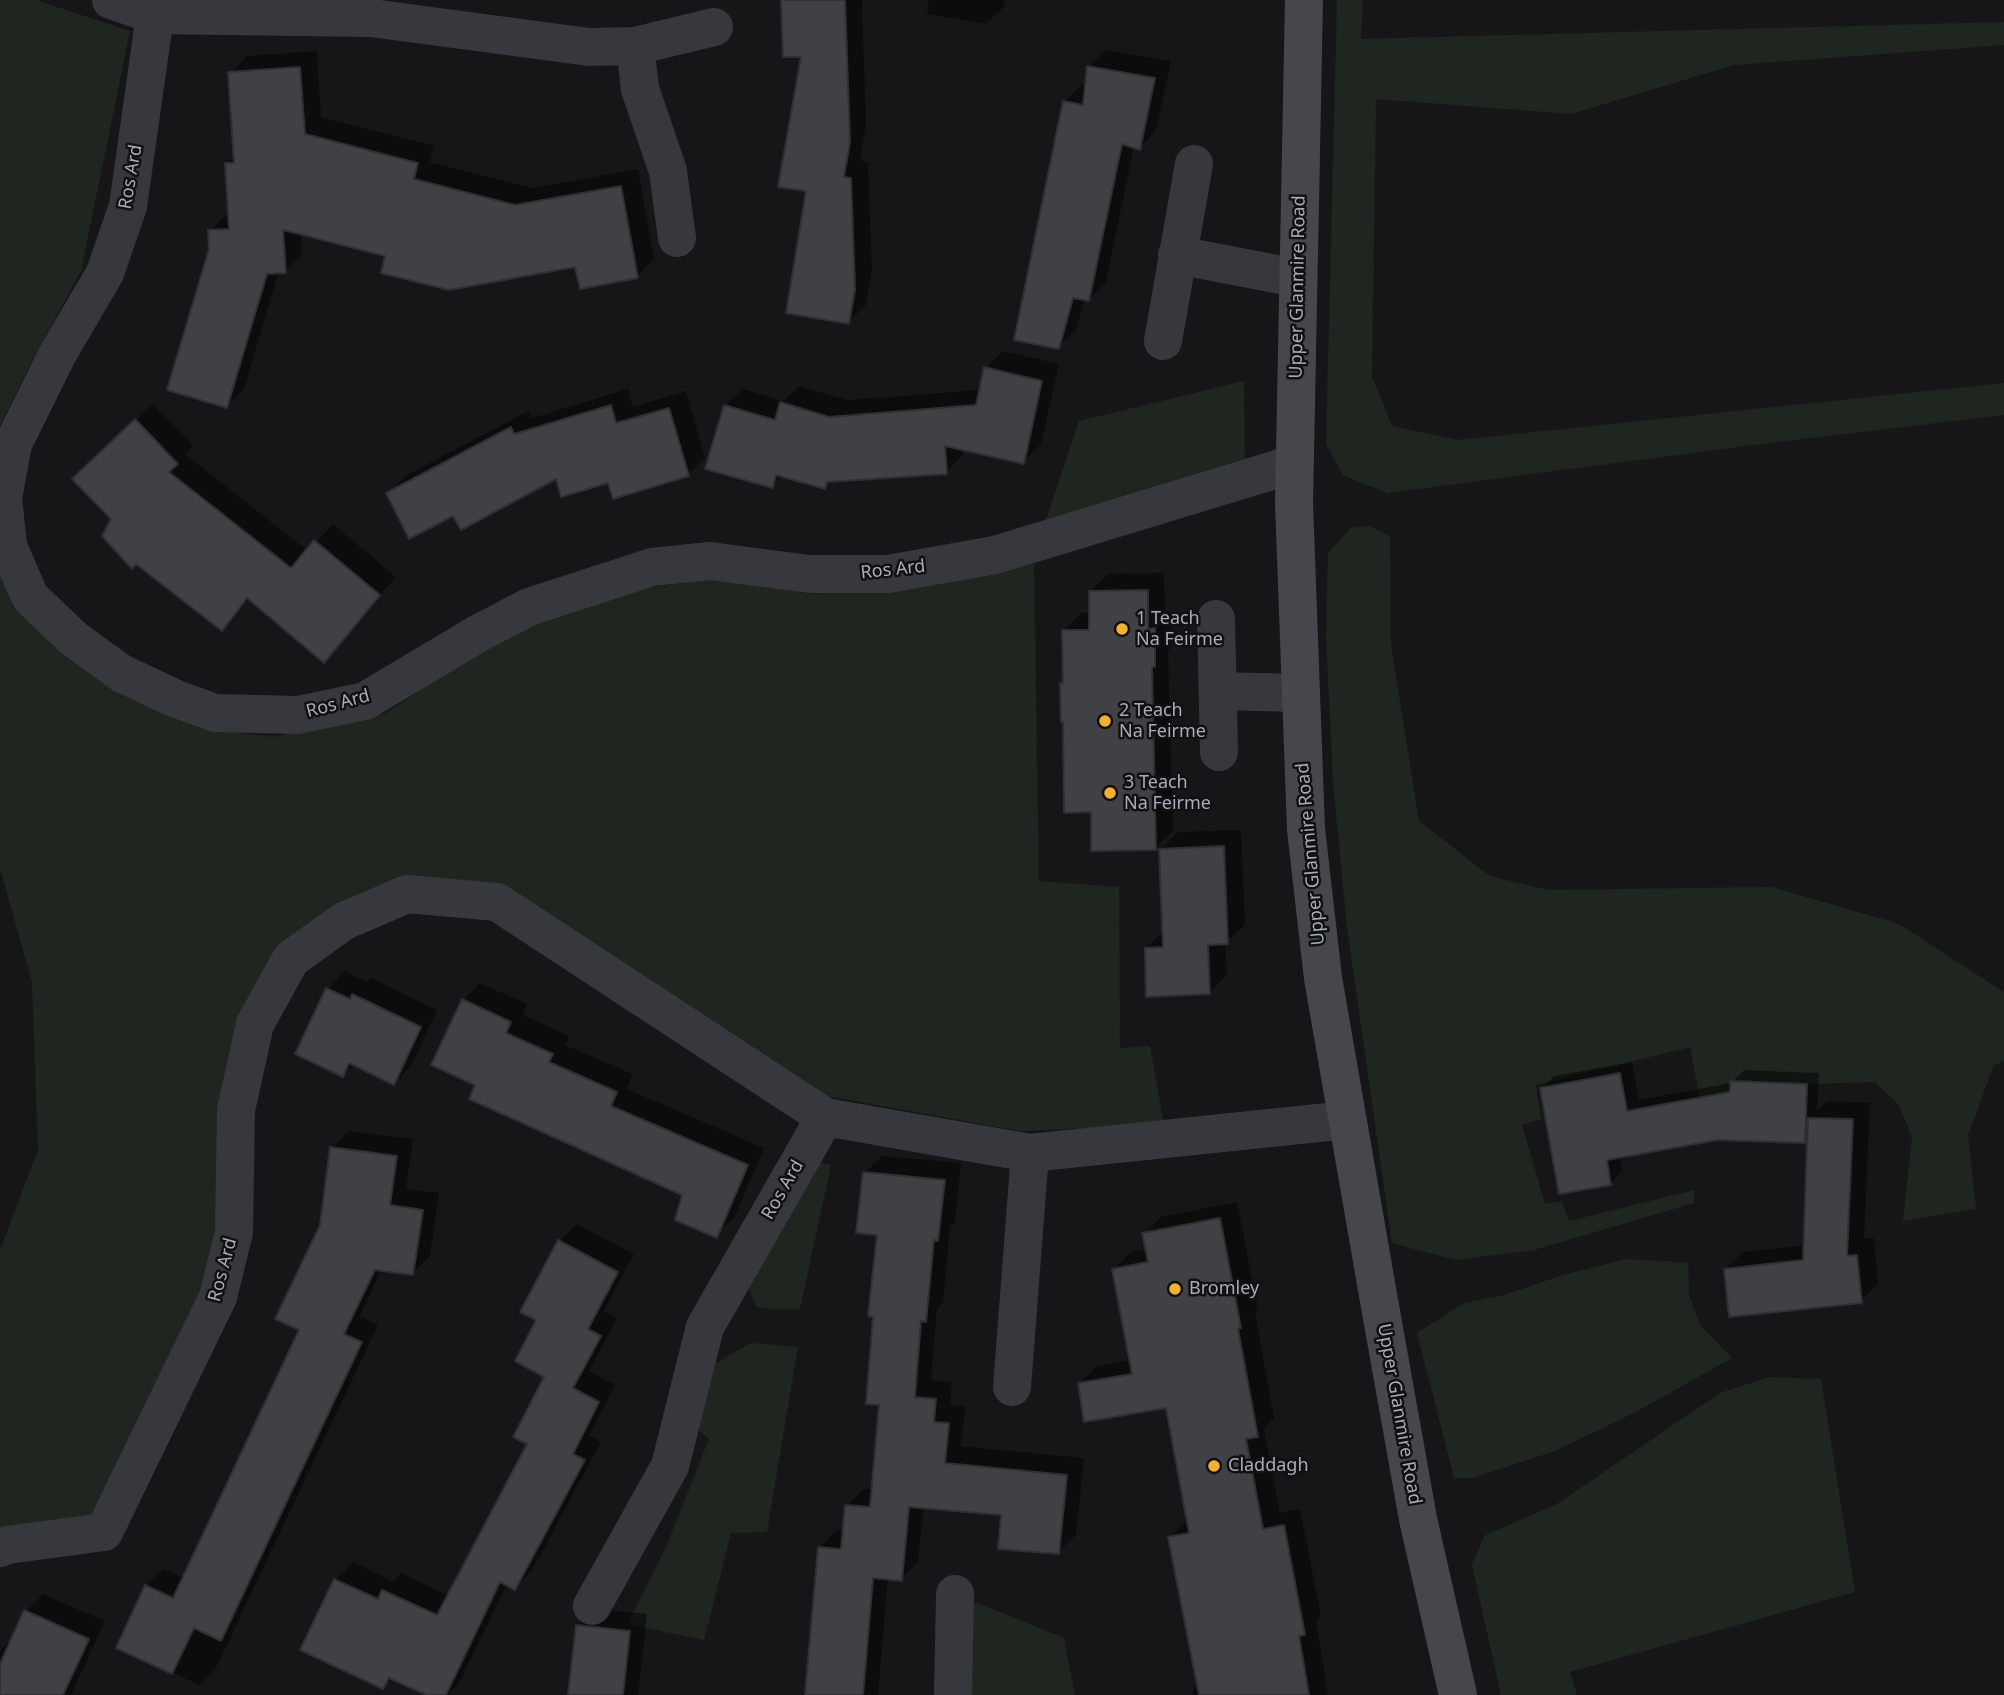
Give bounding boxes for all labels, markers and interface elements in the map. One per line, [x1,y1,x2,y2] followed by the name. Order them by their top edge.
[115,143,147,211] street label: Ros Ard
[1286,195,1310,379] street label: Upper Glanmire Road
[860,556,926,584] street label: Ros Ard
[1136,608,1223,650] place label: 1 Teach Na Feirme
[1114,621,1130,637] marker: 1 Teach Na Feirme
[304,685,372,723] street label: Ros Ard
[1119,700,1206,742] place label: 2 Teach Na Feirme
[1097,713,1113,729] marker: 2 Teach Na Feirme
[1292,762,1330,946] street label: Upper Glanmire Road
[1124,772,1211,814] place label: 3 Teach Na Feirme
[1102,785,1118,801] marker: 3 Teach Na Feirme
[757,1156,809,1224] street label: Ros Ard
[204,1236,242,1304] street label: Ros Ard
[1189,1278,1259,1300] place label: Bromley
[1167,1281,1183,1297] marker: Bromley
[1372,1322,1426,1506] street label: Upper Glanmire Road
[1228,1455,1309,1477] place label: Claddagh
[1206,1458,1222,1474] marker: Claddagh

